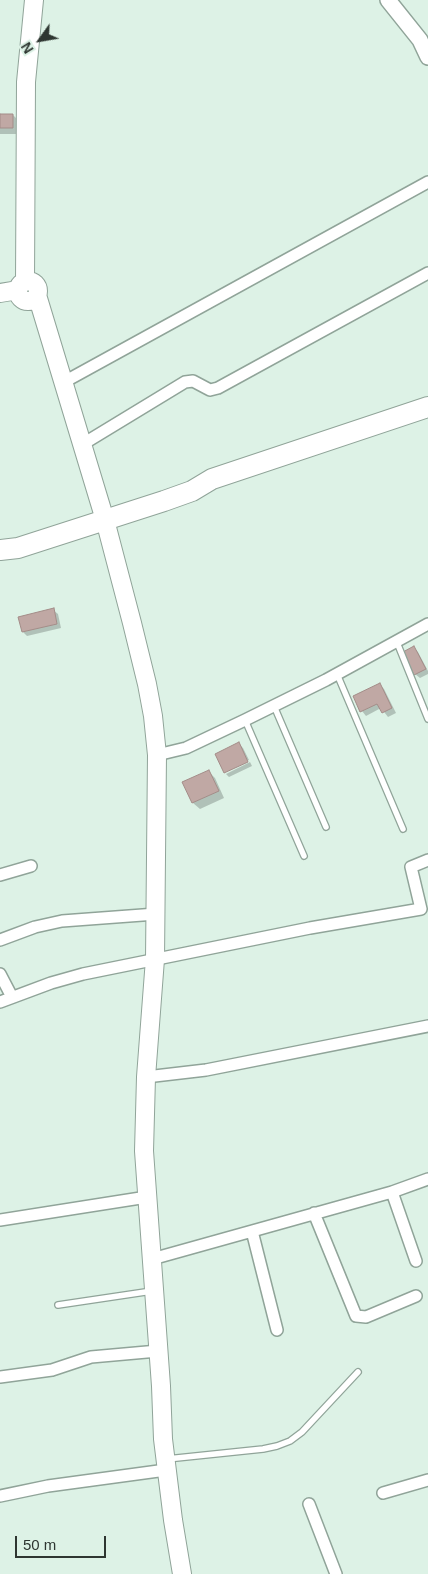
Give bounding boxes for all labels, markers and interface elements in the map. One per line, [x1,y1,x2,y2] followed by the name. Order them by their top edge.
[15,15,65,65] north arrow
[18,39,37,56] text: N
[18,1526,109,1558] scale bar
[23,1536,56,1553] text: 50 m

